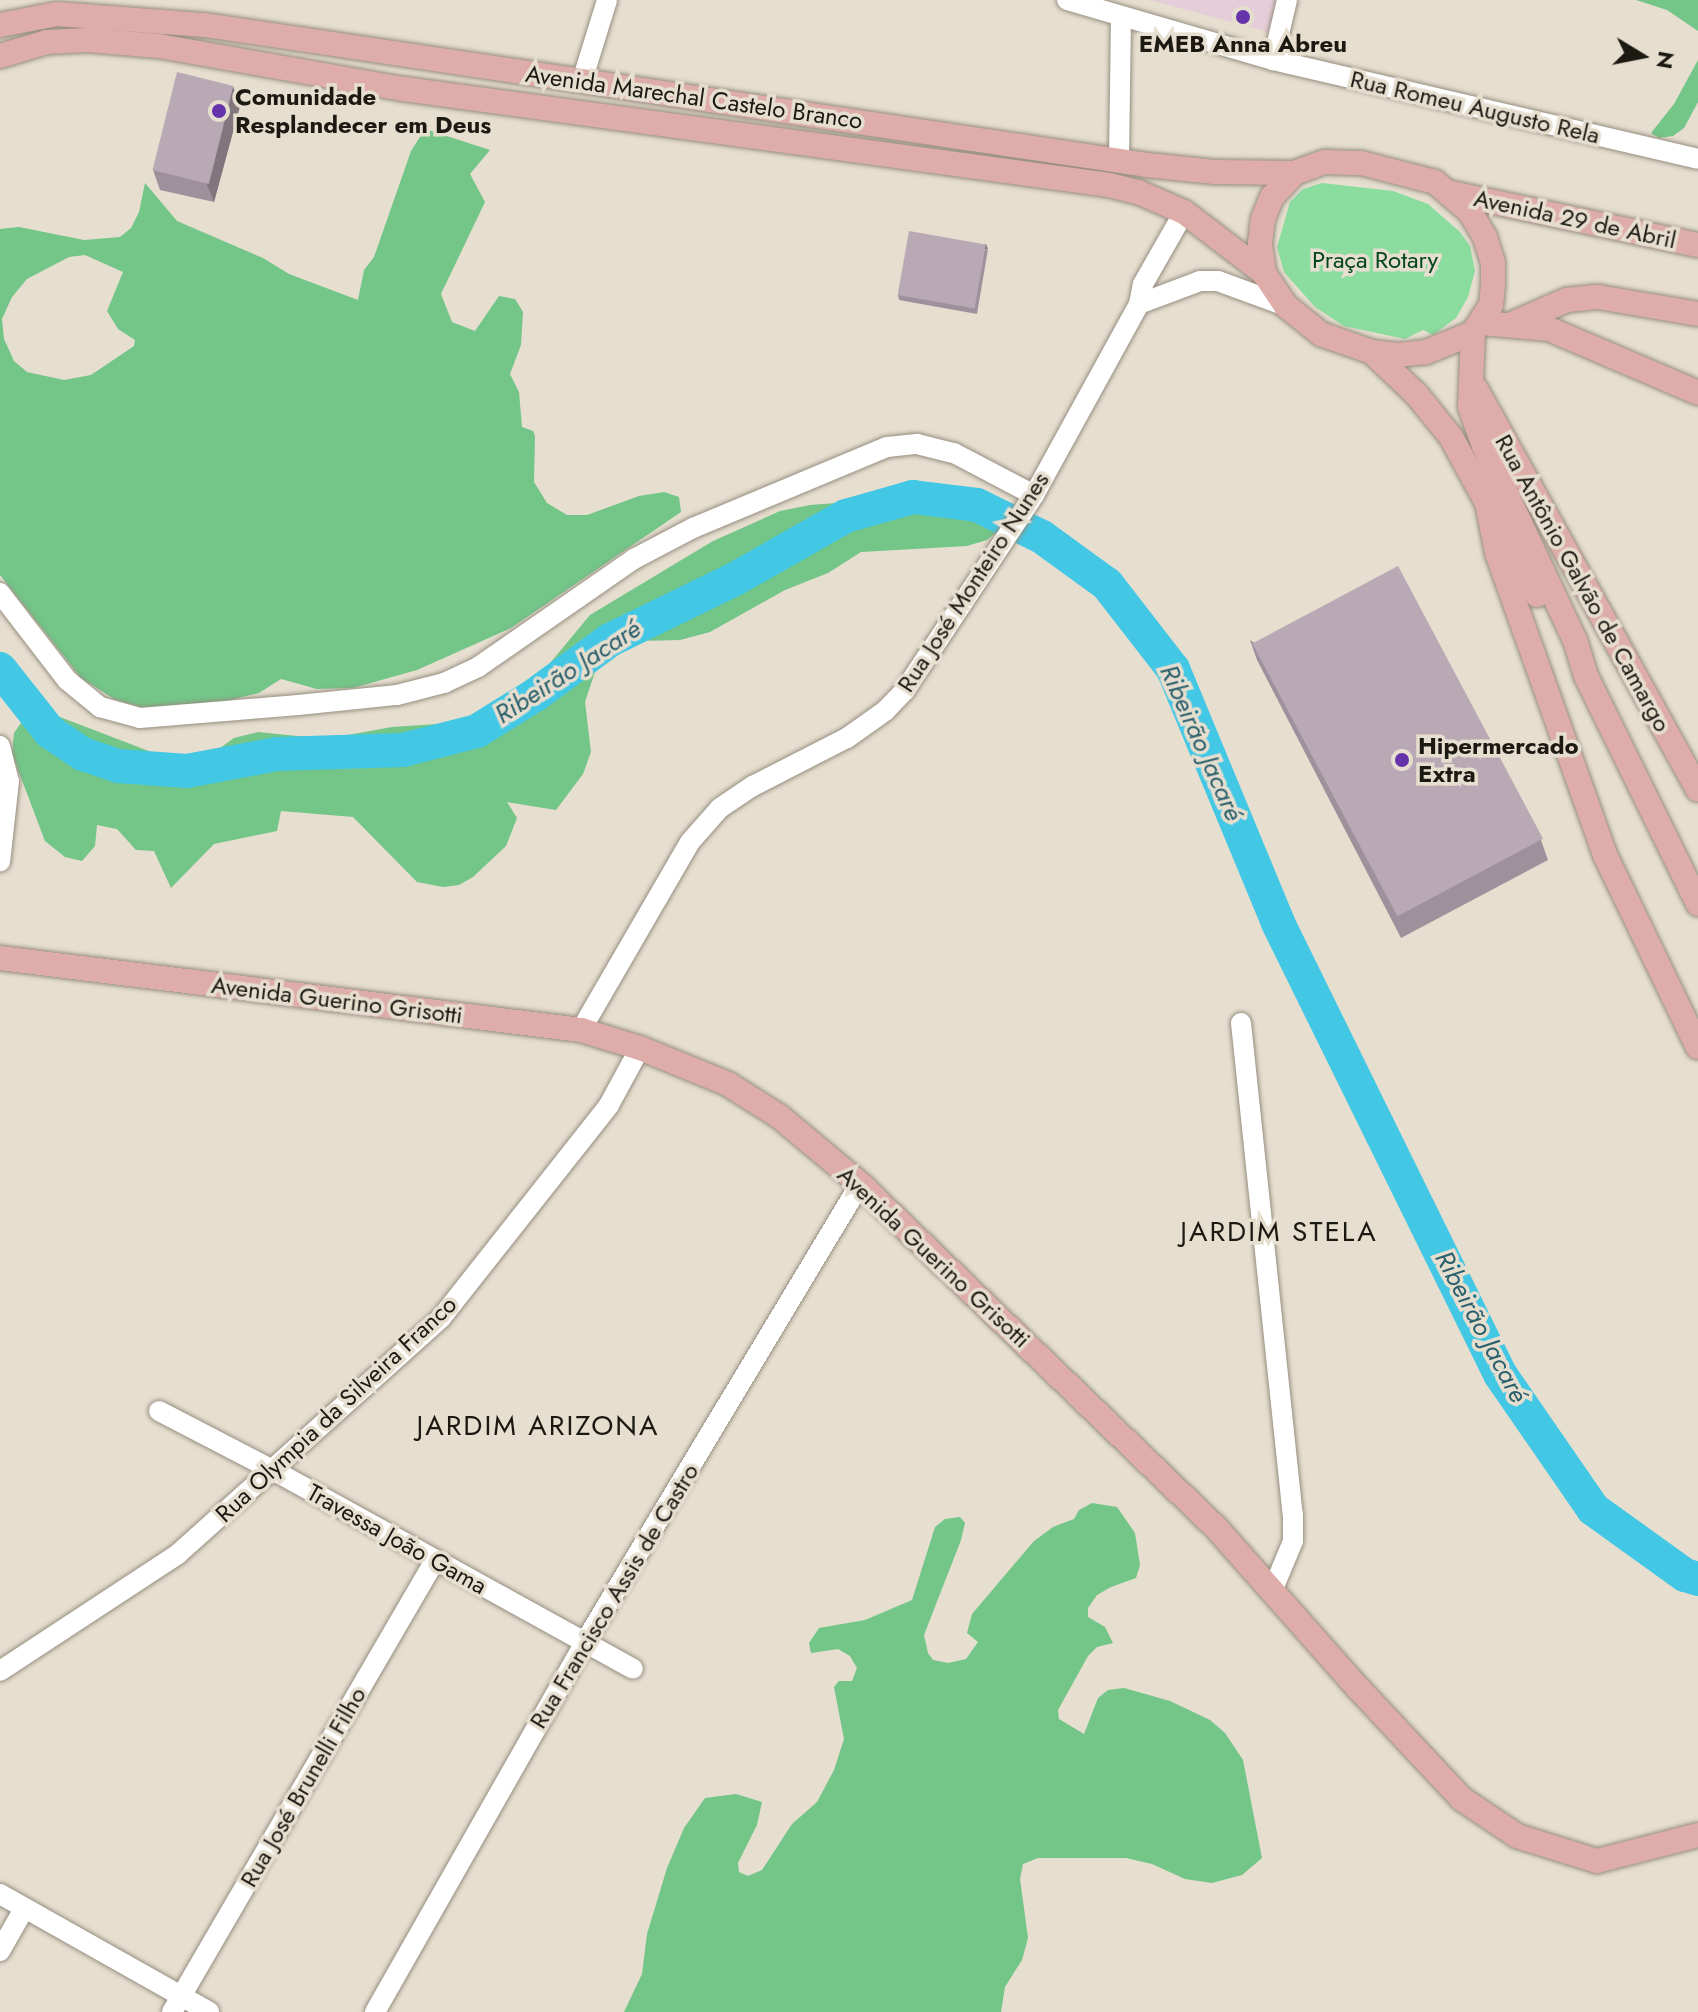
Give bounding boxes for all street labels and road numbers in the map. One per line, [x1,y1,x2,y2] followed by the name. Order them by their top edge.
[524,59,864,135] street label: Avenida Marechal Castelo Branco
[1348,64,1602,150] street label: Rua Romeu Augusto Rela
[1471,184,1679,254] street label: Avenida 29 de Abril
[1489,429,1677,737] street label: Rua Antônio Galvão de Camargo
[891,467,1055,697] street label: Rua José Monteiro Nunes
[210,970,464,1030] street label: Avenida Guerino Grisotti
[832,1160,1036,1354] street label: Avenida Guerino Grisotti
[210,1290,462,1528] street label: Rua Olympia da Silveira Franco
[523,1458,705,1734] street label: Rua Francisco Assis de Castro
[302,1478,492,1600] street label: Travessa João Gama
[234,1682,372,1892] street label: Rua José Brunelli Filho

